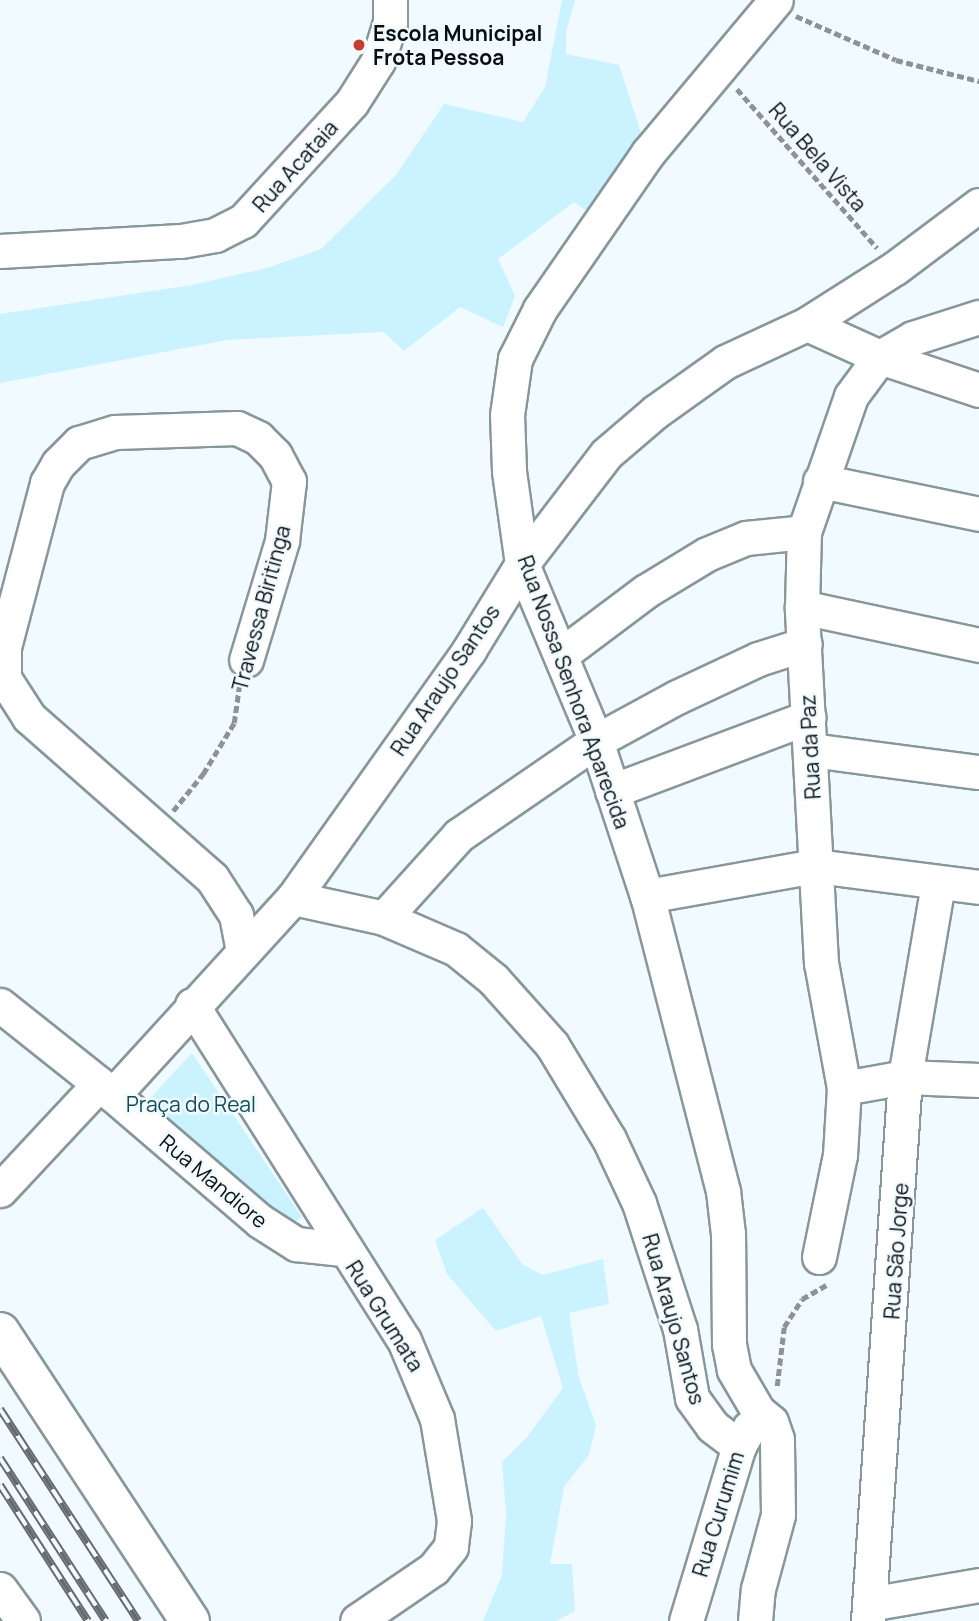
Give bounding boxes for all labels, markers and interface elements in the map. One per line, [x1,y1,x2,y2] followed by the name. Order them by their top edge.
[373,20,542,70] place label: Escola Municipal Frota Pessoa
[351,37,367,53] marker: Escola Municipal Frota Pessoa
[764,98,872,216] street label: Rua Bela Vista
[247,115,343,217] street label: Rua Acataia
[227,522,295,694] street label: Travessa Biritinga
[513,552,635,832] street label: Rua Nossa Senhora Aparecida
[385,600,505,760] street label: Rua Araujo Santos
[795,694,825,800] street label: Rua da Paz
[126,1091,256,1117] park label: Praça do Real
[155,1129,273,1233] street label: Rua Mandiore
[879,1182,913,1320] street label: Rua São Jorge
[638,1231,710,1407] street label: Rua Araujo Santos
[341,1256,429,1376] street label: Rua Grumata
[687,1448,749,1580] street label: Rua Curumim

